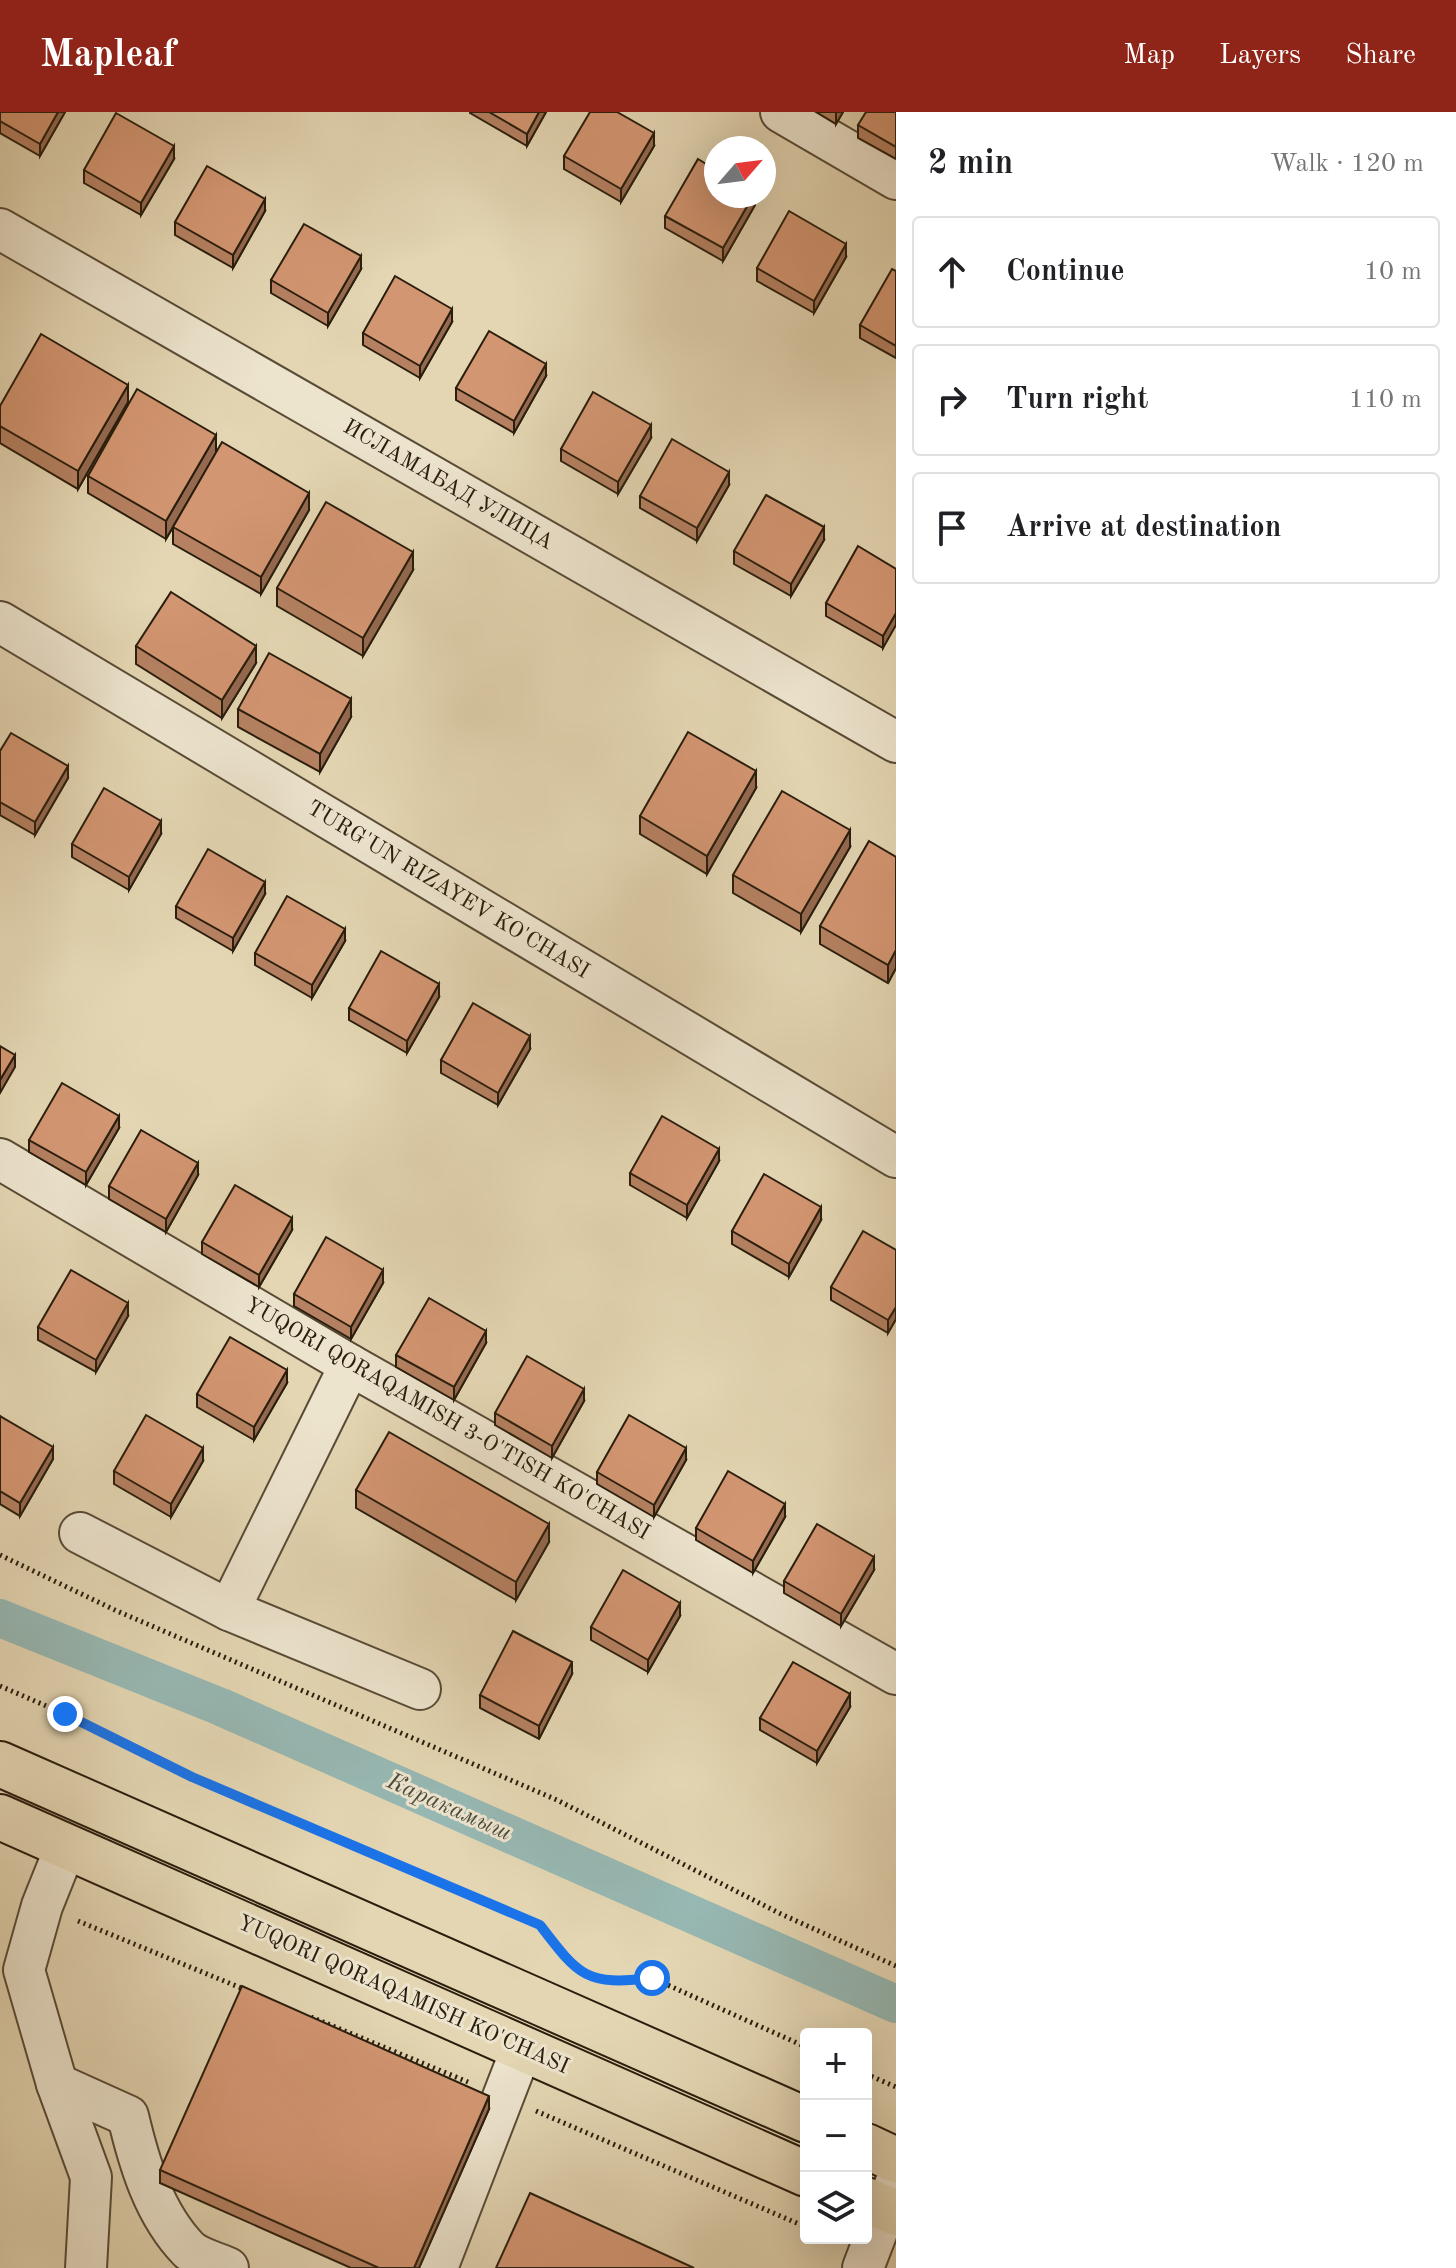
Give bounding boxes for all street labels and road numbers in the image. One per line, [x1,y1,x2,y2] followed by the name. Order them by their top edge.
[339,416,557,554] street label: ИСЛАМАБАД УЛИЦА
[303,797,593,983] street label: TURG'UN RIZAYEV KO'CHASI
[241,1294,653,1544] street label: YUQORI QORAQAMISH 3-O'TISH KO'CHASI
[234,1912,572,2078] street label: YUQORI QORAQAMISH KO'CHASI

